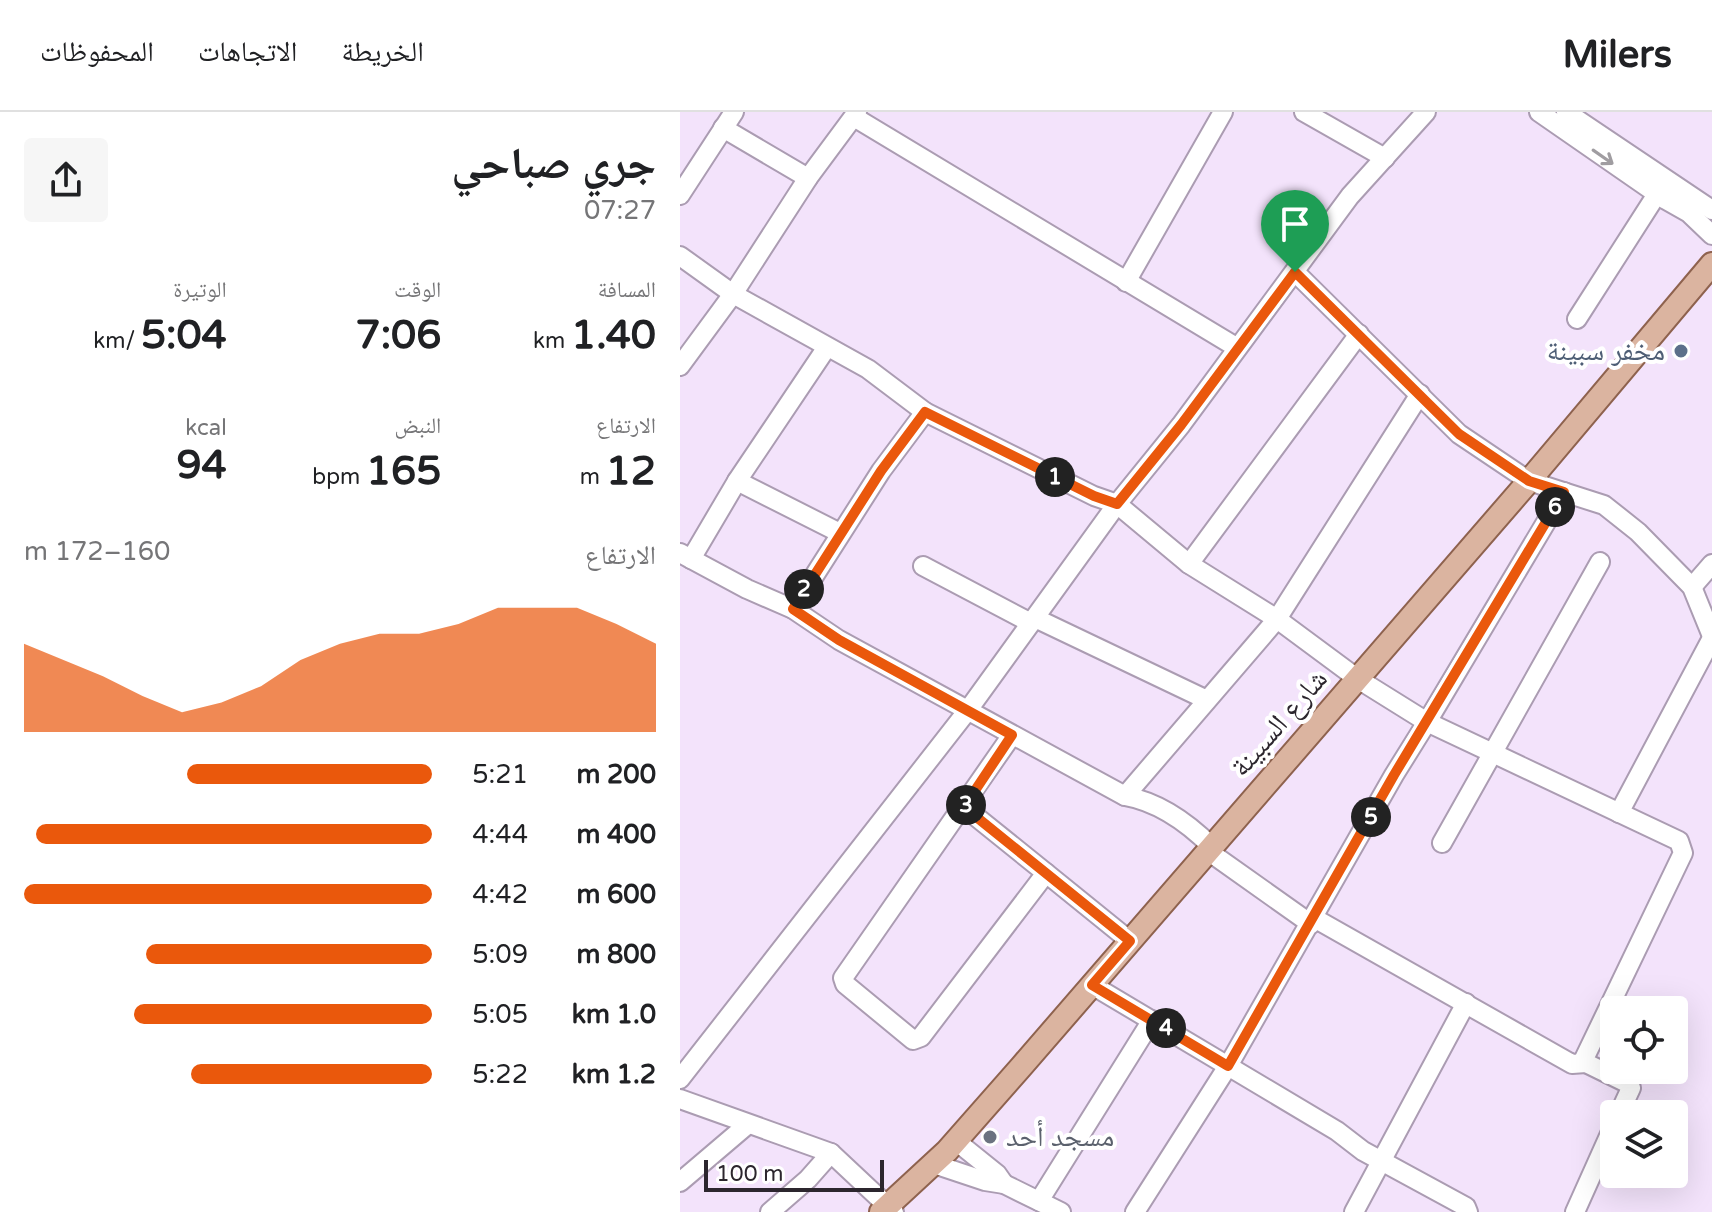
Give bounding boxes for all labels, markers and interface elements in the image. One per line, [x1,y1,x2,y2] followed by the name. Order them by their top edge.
[1562,32,1672,78] text: Milers
[40,35,154,69] text: المحفوظات
[198,35,297,69] text: الاتجاهات
[341,35,424,69] text: الخريطة
[24,138,108,222] button: share
[451,138,656,191] text: جري صباحي
[1592,149,1614,165] one-way arrow
[1261,190,1329,272] pin
[584,195,656,226] text: 07:27
[1273,202,1317,246] icon: arrive
[173,277,227,303] text: الوتيرة
[394,277,441,303] text: الوقت
[598,277,656,303] text: المسافة
[141,311,227,359] text: 5:04
[356,311,441,359] text: 7:06
[571,311,656,359] text: 1.40
[93,328,141,354] text: /km
[533,328,571,354] text: km
[1547,334,1665,368] place label: مخفر سبينة
[1672,342,1690,360] marker: مخفر سبينة
[394,413,441,439] text: النبض
[596,413,656,439] text: الارتفاع
[185,415,227,441] text: kcal
[176,441,227,489] text: 94
[366,447,441,495] text: 165
[606,447,656,495] text: 12
[1035,457,1075,497] pin: 1
[312,464,366,490] text: bpm
[580,464,606,490] text: m
[1048,464,1062,490] text: 1
[1535,487,1575,527] pin: 6
[1548,494,1562,520] text: 6
[24,536,170,567] text: 160–172 m
[585,540,656,571] text: الارتفاع
[784,569,824,609] pin: 2
[797,576,811,602] text: 2
[1223,663,1335,783] street label: شارع السبينة
[472,759,528,790] text: 5:21
[576,759,656,790] text: 200 m
[946,785,986,825] pin: 3
[959,792,973,818] text: 3
[1351,797,1391,837] pin: 5
[1364,804,1378,830] text: 5
[472,819,528,850] text: 4:44
[576,819,656,850] text: 400 m
[472,879,528,910] text: 4:42
[576,879,656,910] text: 600 m
[472,939,528,970] text: 5:09
[576,939,656,970] text: 800 m
[1600,996,1688,1188] map controls
[1600,996,1688,1084] button: locate
[472,999,528,1030] text: 5:05
[572,999,656,1030] text: 1.0 km
[1146,1008,1186,1048] pin: 4
[1159,1015,1173,1041] text: 4
[472,1059,528,1090] text: 5:22
[572,1059,656,1090] text: 1.2 km
[1600,1100,1688,1188] button: layers
[1006,1119,1114,1154] place label: مسجد أحد
[981,1128,999,1146] marker: مسجد أحد
[704,1156,884,1192] scale bar
[716,1161,783,1187] text: 100 m

